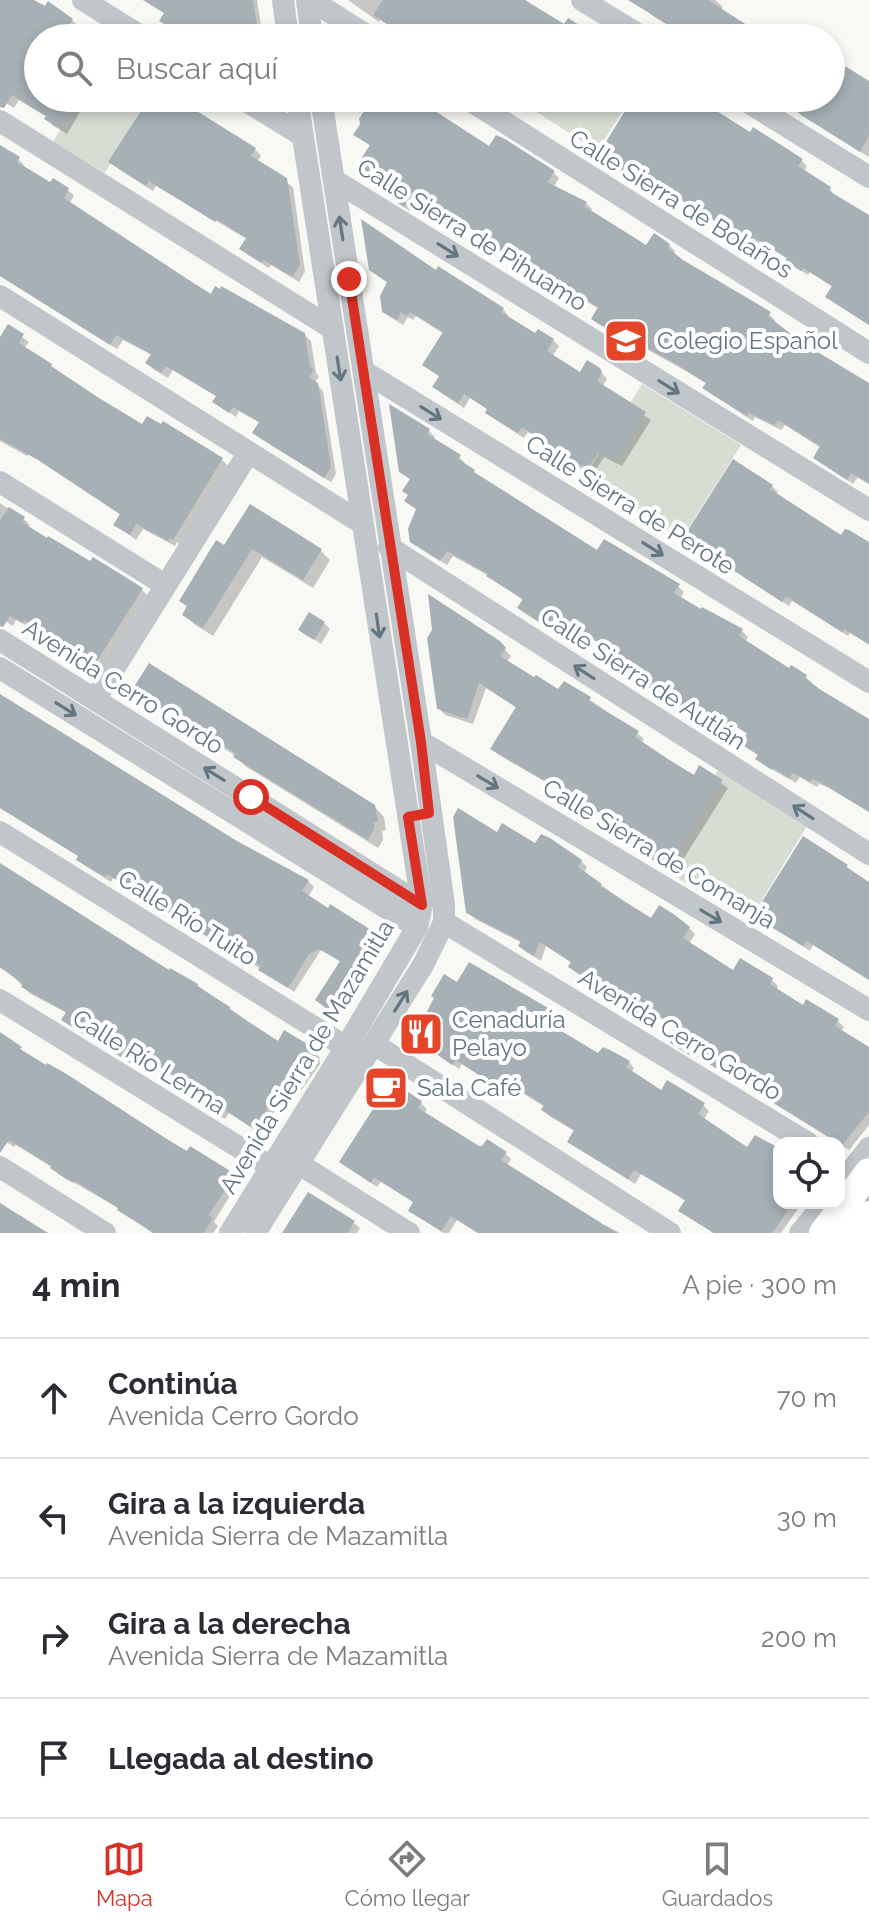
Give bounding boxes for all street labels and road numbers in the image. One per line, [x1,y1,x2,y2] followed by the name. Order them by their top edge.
[564,123,798,284] street label: Calle Sierra de Bolaños
[352,152,593,317] street label: Calle Sierra de Pihuamo
[521,429,740,581] street label: Calle Sierra de Perote
[535,601,751,756] street label: Calle Sierra de Autlán
[17,613,229,760] street label: Avenida Cerro Gordo
[538,773,781,935] street label: Calle Sierra de Comanja
[113,864,262,972] street label: Calle Río Tuito
[213,915,400,1199] street label: Avenida Sierra de Mazamitla
[574,963,787,1107] street label: Avenida Cerro Gordo
[67,1003,231,1120] street label: Calle Río Lerma

